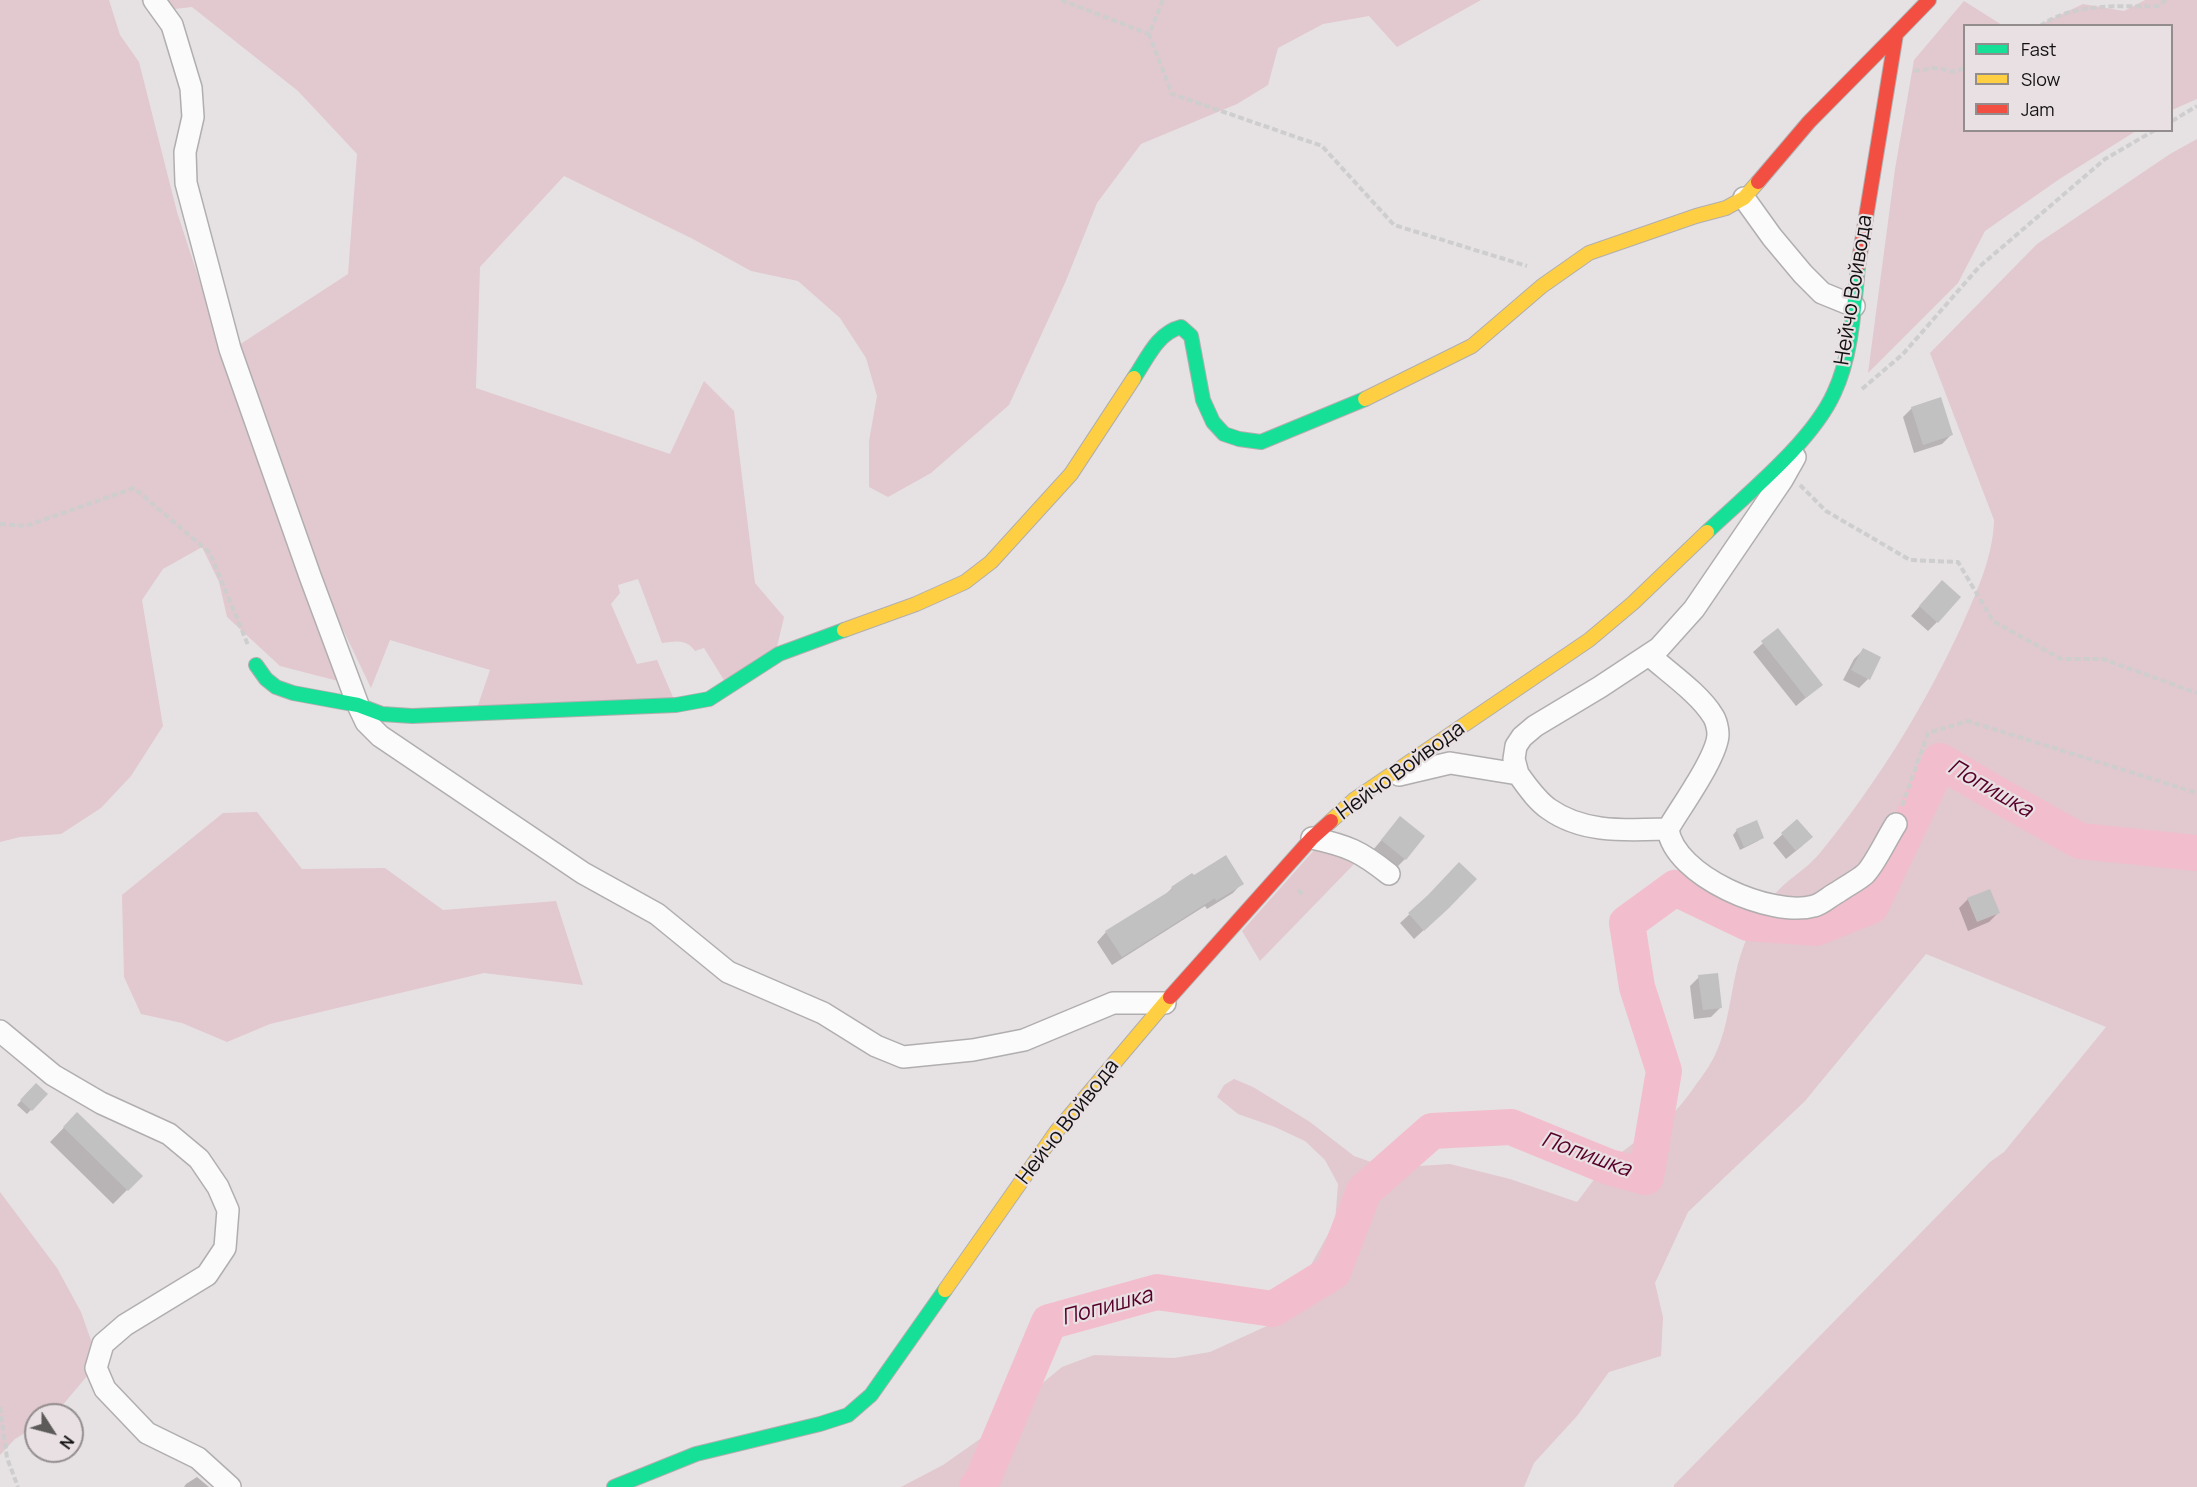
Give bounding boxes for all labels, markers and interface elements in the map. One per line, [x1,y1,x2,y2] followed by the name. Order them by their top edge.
[1963,24,2173,132] legend
[2021,37,2056,61] text: Fast
[2021,67,2060,91] text: Slow
[2021,97,2055,121] text: Jam
[1830,213,1878,367] street label: Нейчо Войвода
[1332,716,1470,826] street label: Нейчо Войвода
[1943,754,2037,824] water label: Попишка
[1011,1054,1125,1190] street label: Нейчо Войвода
[1538,1127,1634,1183] water label: Попишка
[1059,1282,1155,1332] water label: Попишка
[24,1403,84,1463] north arrow
[55,1431,79,1454] text: N

